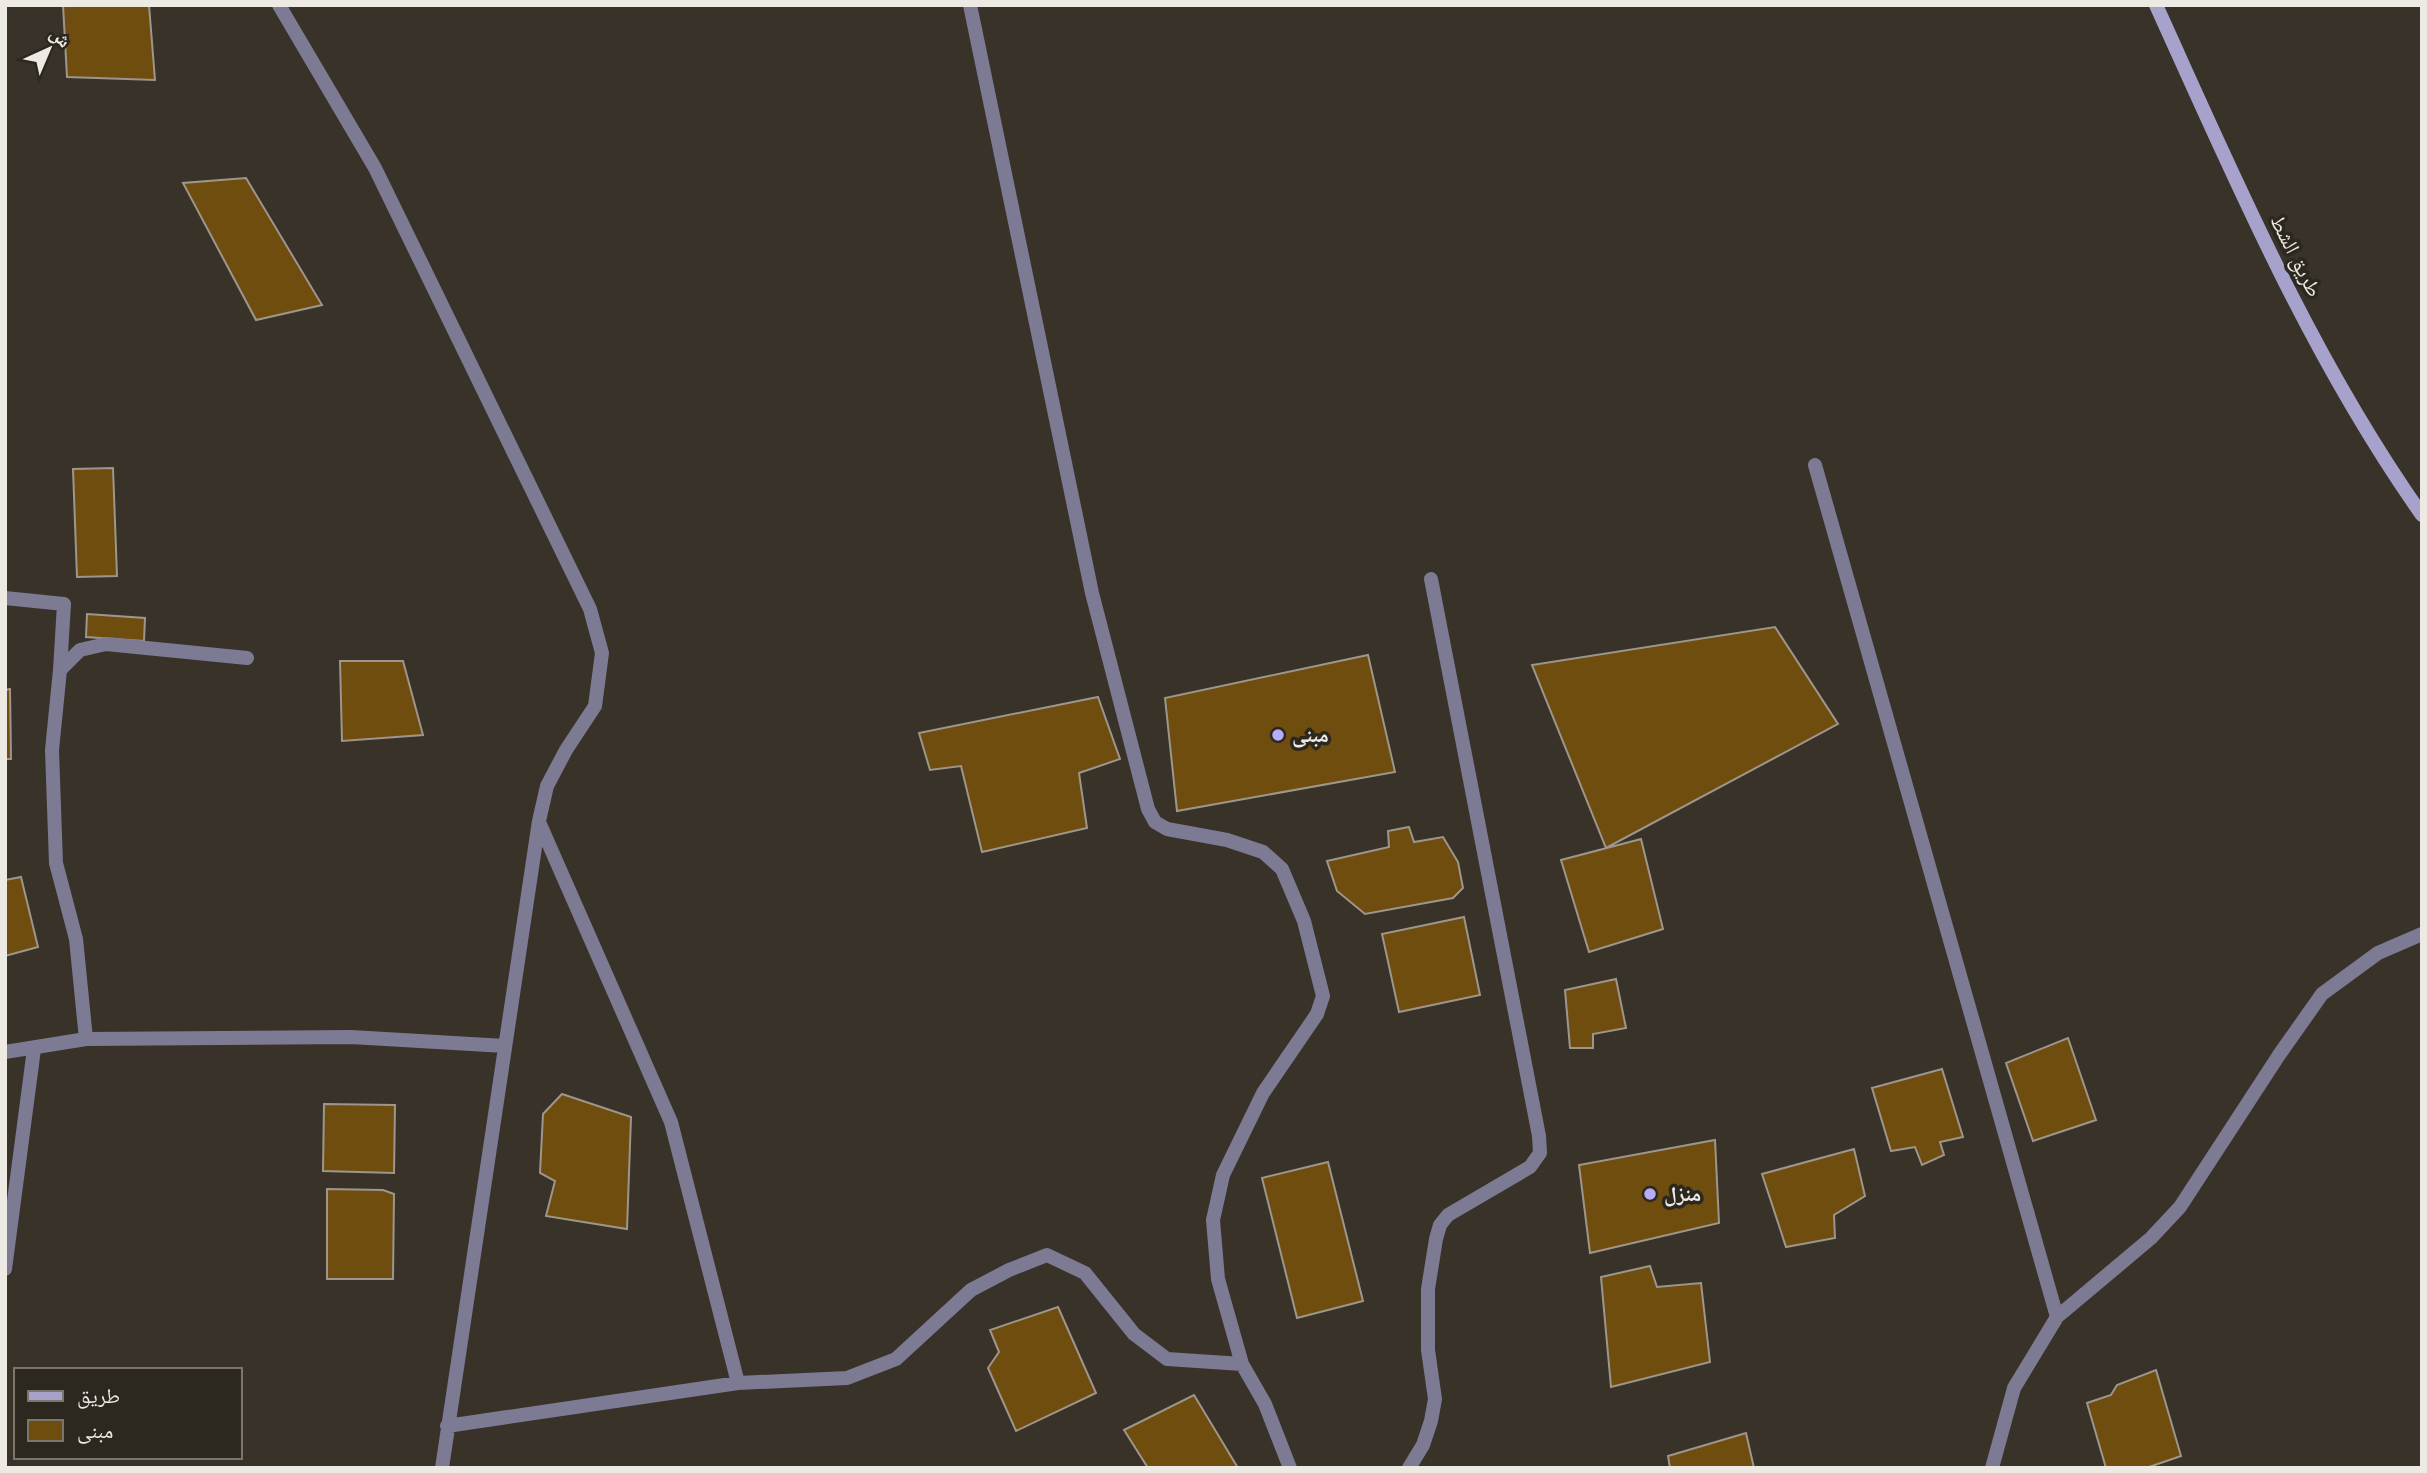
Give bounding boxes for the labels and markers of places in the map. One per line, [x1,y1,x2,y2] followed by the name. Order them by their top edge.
[1292,720,1329,749] place label: مبنى
[1270,727,1286,743] marker: مبنى
[1664,1179,1701,1208] place label: منزل
[1642,1186,1658,1202] marker: منزل

